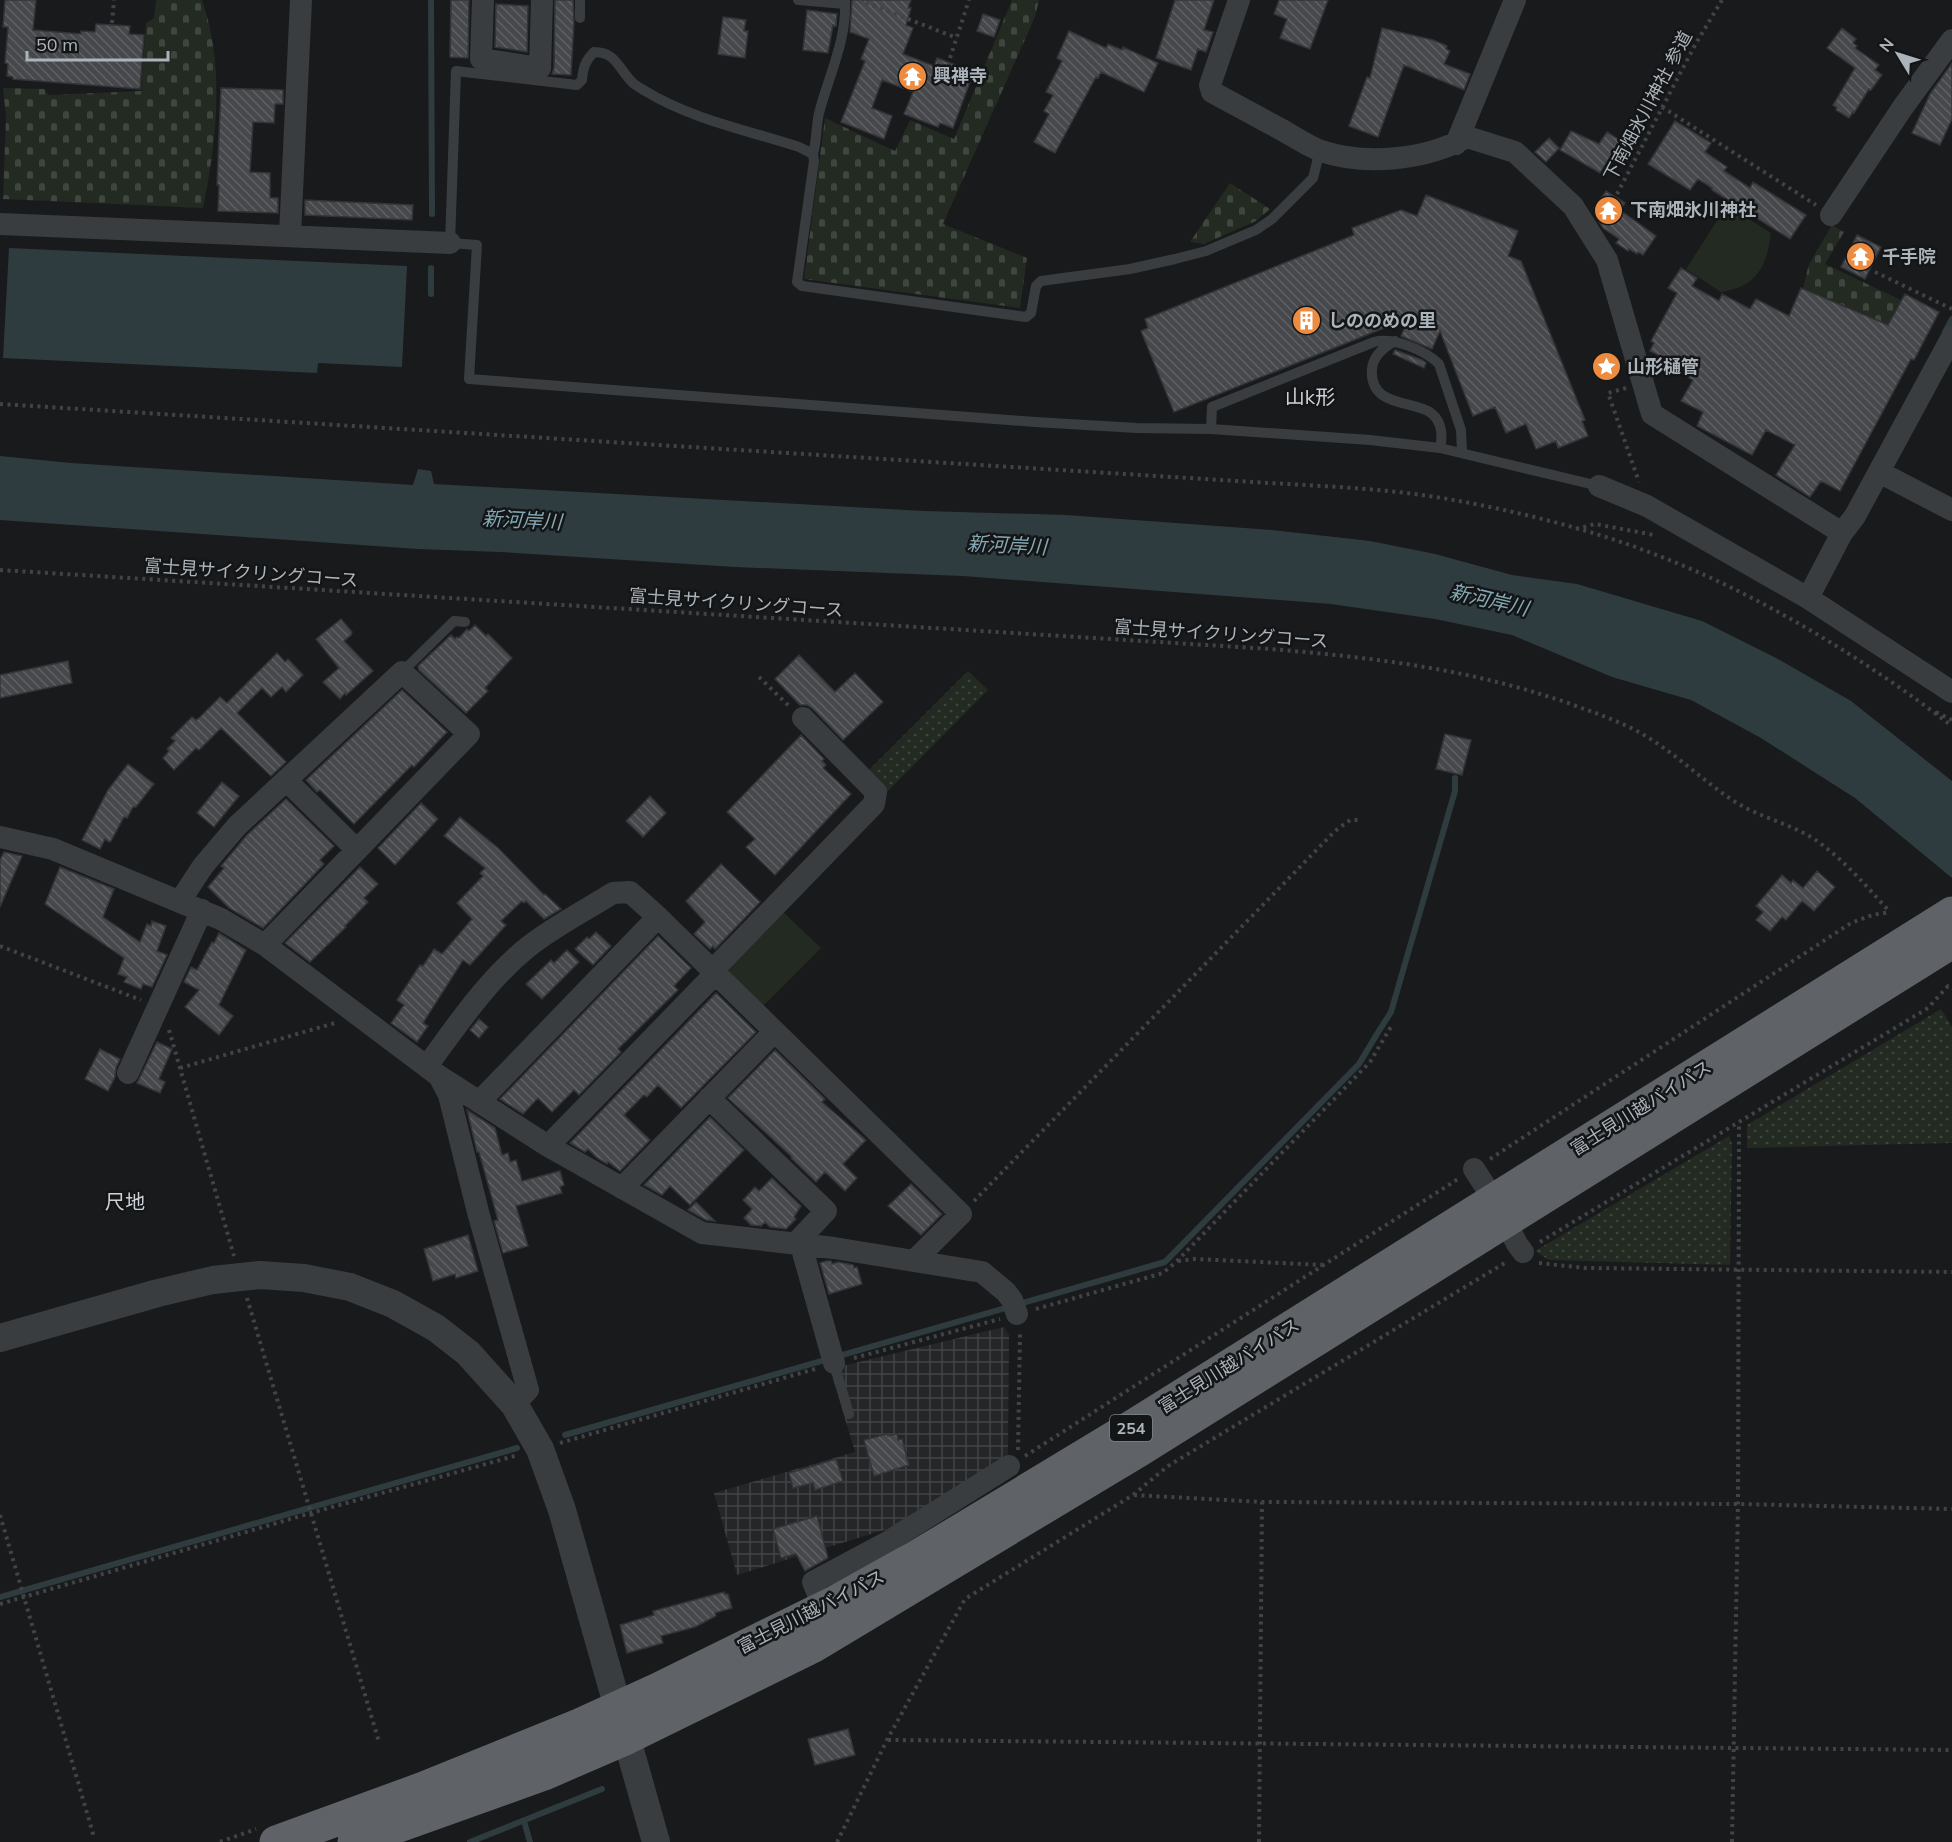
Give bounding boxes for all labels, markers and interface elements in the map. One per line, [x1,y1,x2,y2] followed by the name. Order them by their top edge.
[27,24,168,62] scale bar
[1868,24,1928,84] north arrow
[1598,27,1697,185] street label: 下南畑氷川神社 参道
[36,33,78,56] text: 50 m
[1875,34,1898,56] text: N
[896,60,928,92] temple icon: 興禅寺
[933,64,987,87] place label: 興禅寺
[1593,194,1625,226] temple icon: 下南畑氷川神社
[1630,198,1756,221] place label: 下南畑氷川神社
[1845,241,1877,273] temple icon: 千手院
[1882,245,1936,268] place label: 千手院
[1291,305,1323,337] building icon: しののめの里
[1328,309,1436,332] place label: しののめの里
[1590,351,1622,383] place icon: 山形樋管
[1627,355,1699,378] place label: 山形樋管
[1285,384,1335,409] district label: 山k形
[481,505,565,534] water label: 新河岸川
[966,530,1050,559] water label: 新河岸川
[143,554,359,591] street label: 富士見サイクリングコース
[1447,578,1533,621] water label: 新河岸川
[628,584,844,621] street label: 富士見サイクリングコース
[1113,615,1329,652] street label: 富士見サイクリングコース
[1566,1055,1715,1160] street label: 富士見川越バイパス
[105,1189,145,1214] district label: 尺地
[1154,1313,1303,1418] street label: 富士見川越バイパス
[1110,1415,1152,1441] road number: 254
[734,1565,888,1658] street label: 富士見川越バイパス

